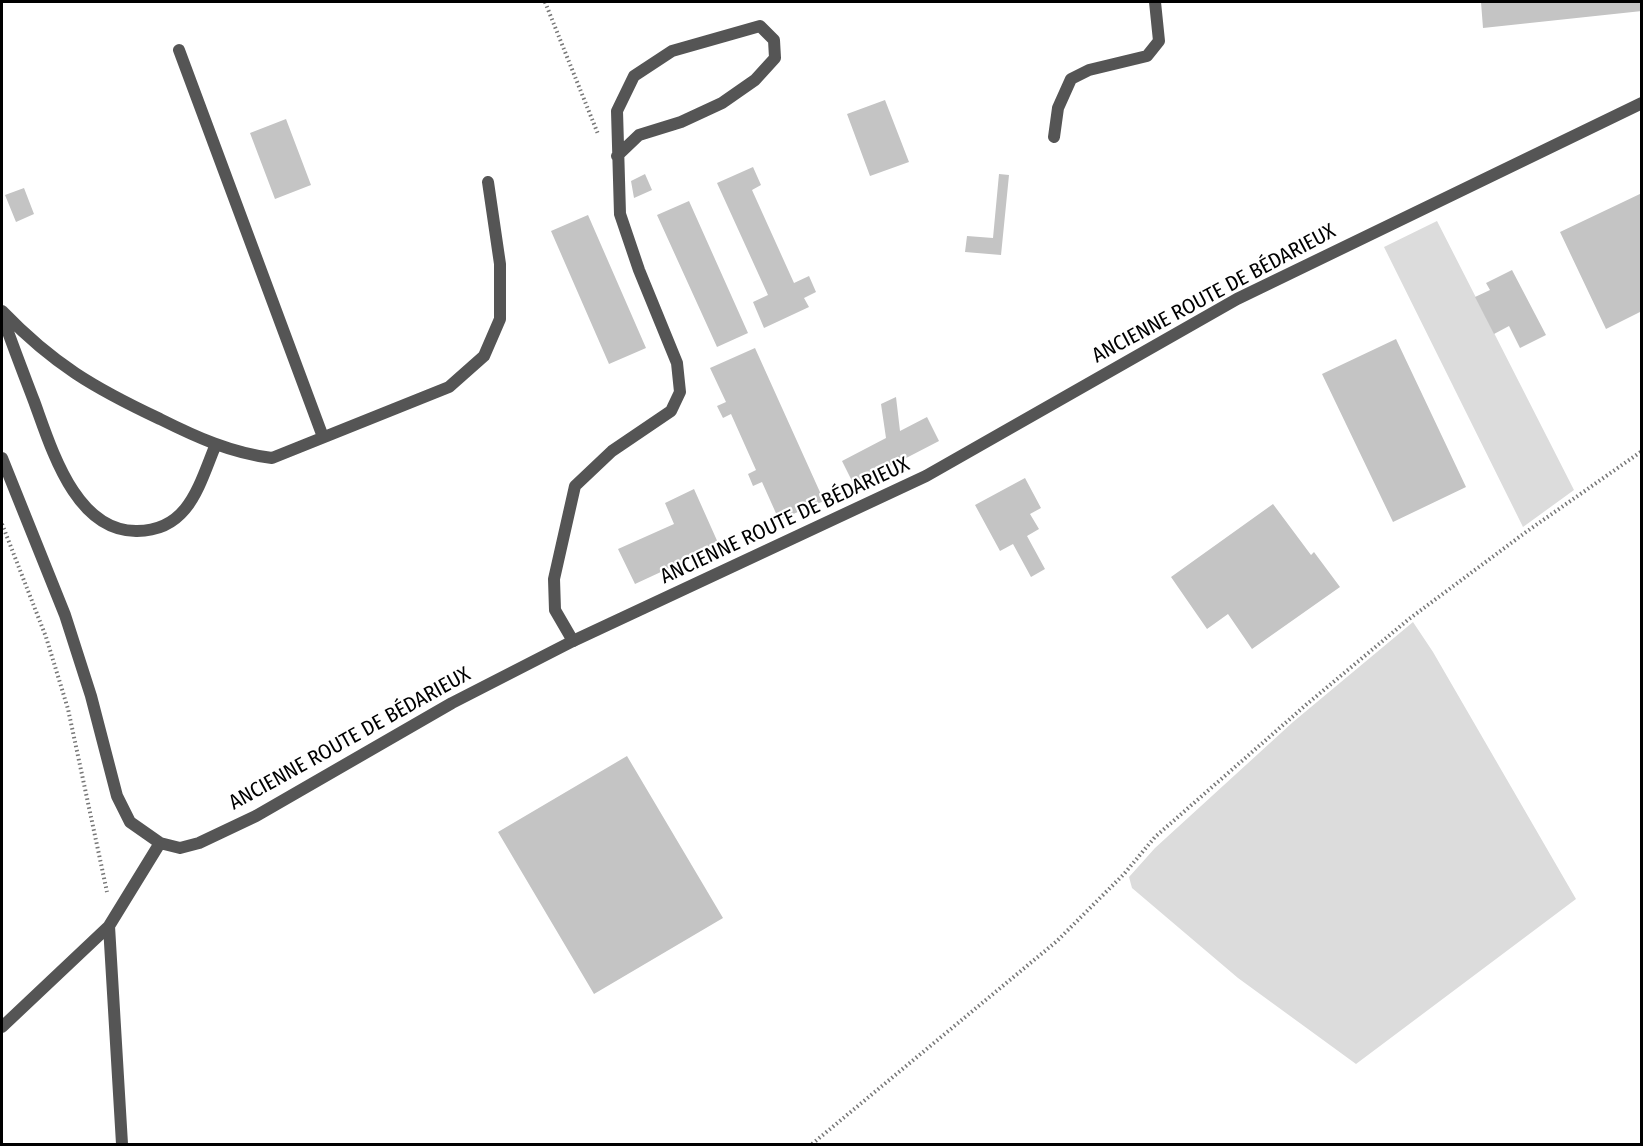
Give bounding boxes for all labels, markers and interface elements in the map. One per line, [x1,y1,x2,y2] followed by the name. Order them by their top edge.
[1088,219,1340,369] street label: ANCIENNE ROUTE DE BÉDARIEUX
[656,452,914,590] street label: ANCIENNE ROUTE DE BÉDARIEUX
[225,662,475,816] street label: ANCIENNE ROUTE DE BÉDARIEUX

